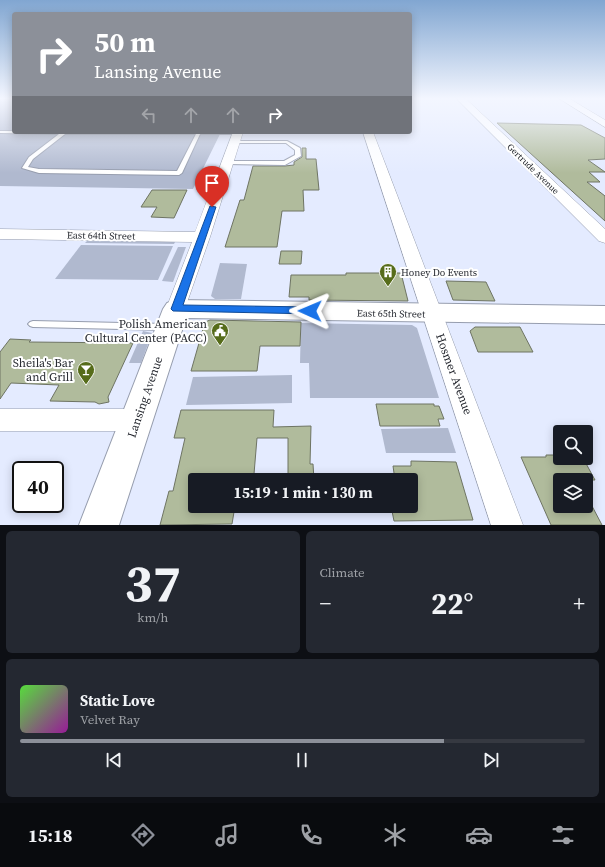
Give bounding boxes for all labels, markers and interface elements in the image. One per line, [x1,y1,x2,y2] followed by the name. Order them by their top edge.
[94,23,156,61] text: 50 m
[28,28,80,80] icon: right
[94,59,221,84] text: Lansing Avenue
[138,104,160,126] icon: left
[180,104,202,126] icon: ahead
[222,104,244,126] icon: ahead
[264,104,286,126] icon: right
[504,141,562,197] street label: Gertrude Avenue
[195,166,229,207] pin
[201,172,223,194] icon: arrive
[67,228,136,243] street label: East 64th Street
[378,262,398,287] building icon: Honey Do Events
[401,266,477,279] place label: Honey Do Events
[289,290,331,332] position arrow
[357,306,426,321] street label: East 65th Street
[85,316,207,346] place label: Polish American Cultural Center (PACC)
[210,321,230,346] public building icon: Polish American Cultural Center (PACC)
[432,331,476,417] street label: Hosmer Avenue
[124,354,166,440] street label: Lansing Avenue
[13,355,73,385] place label: Sheila's Bar and Grill
[76,360,96,385] bar icon: Sheila's Bar and Grill
[553,425,593,513] map controls
[553,425,593,465] button: search
[12,461,64,513] speed limit sign: 40
[553,473,593,513] button: layers
[234,482,373,503] text: 15:19 · 1 min · 130 m
[125,547,181,618] text: 37
[320,564,365,581] text: Climate
[431,583,473,624] text: 22°
[320,588,331,618] text: −
[573,588,585,618] text: +
[137,609,168,626] text: km/h
[80,690,155,711] text: Static Love
[80,711,140,728] text: Velvet Ray
[103,749,125,771] icon: previous
[291,749,313,771] icon: pause
[480,749,502,771] icon: next
[129,821,157,849] icon: directions
[213,821,241,849] icon: music
[297,821,325,849] icon: phone
[381,821,409,849] icon: climate
[465,821,493,849] icon: car
[549,821,577,849] icon: filters
[28,823,72,848] text: 15:18

